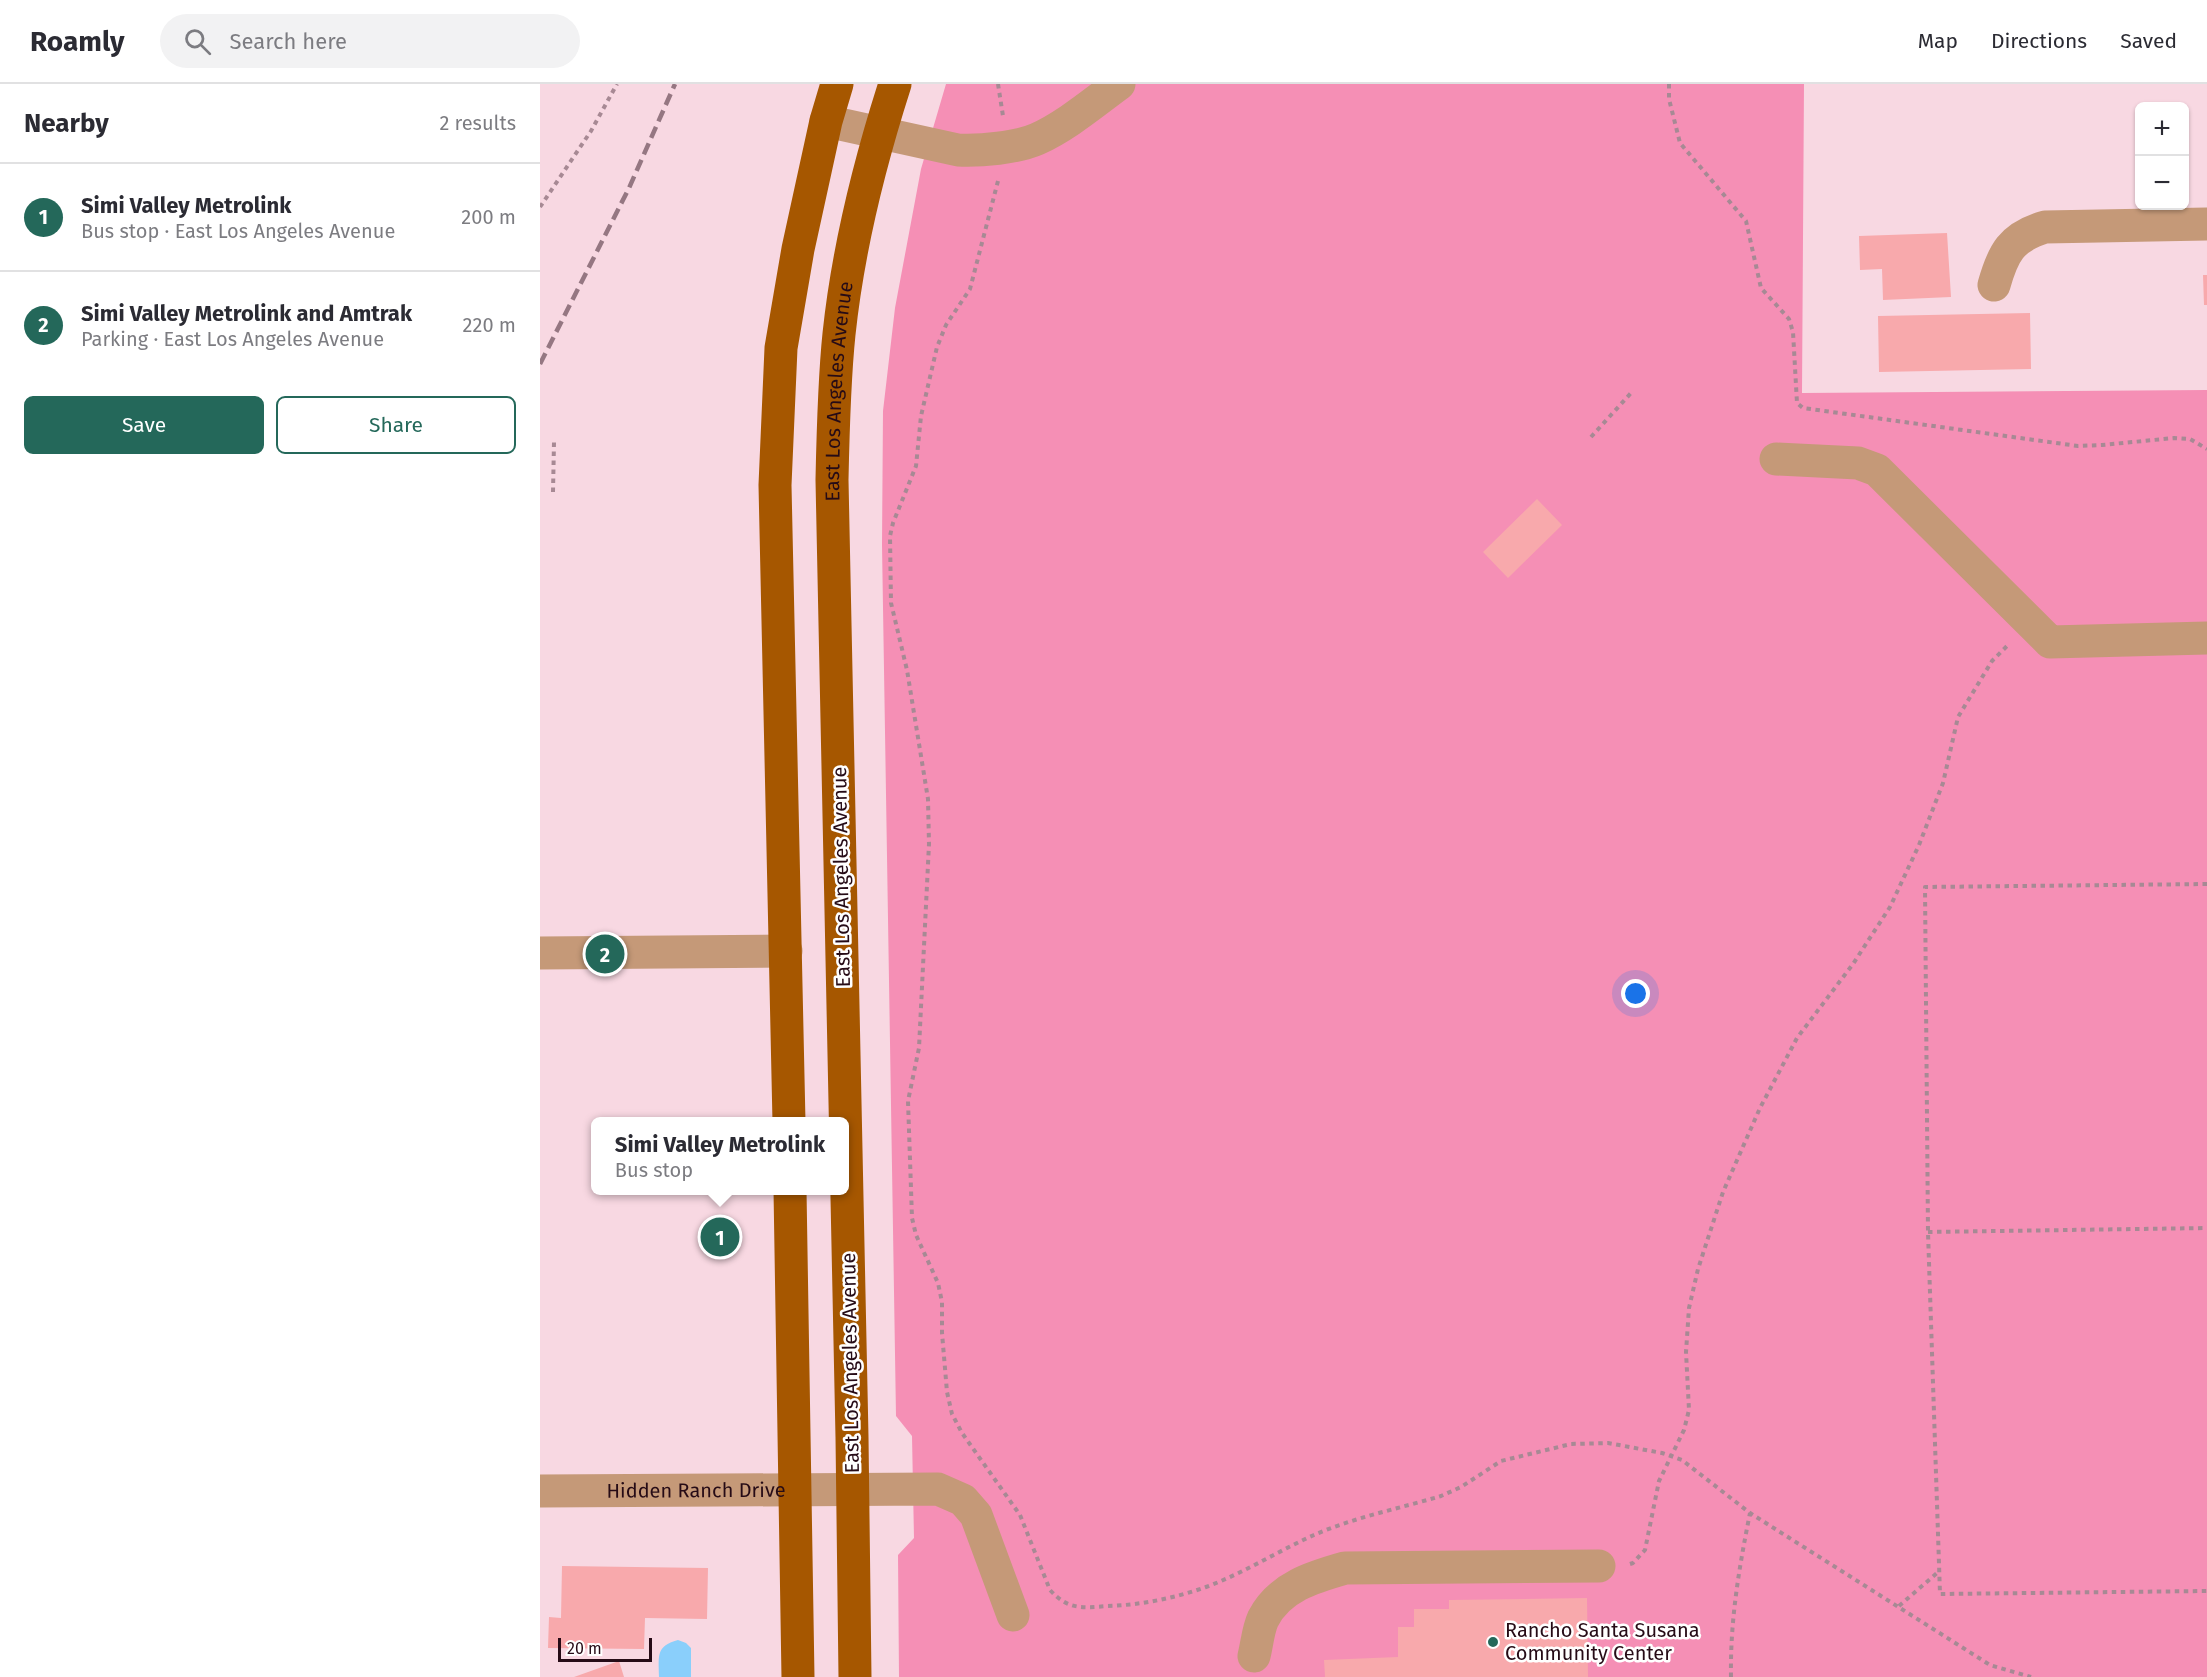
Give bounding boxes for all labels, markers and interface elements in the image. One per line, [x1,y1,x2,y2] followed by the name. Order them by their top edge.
[160,14,580,68] search box
[30,25,124,58] text: Roamly
[181,25,214,58] icon: search
[229,28,347,55] text: Search here
[1918,28,1958,54] text: Map
[1991,28,2087,54] text: Directions
[2120,28,2177,54] text: Saved
[2135,102,2189,210] map controls
[2135,102,2189,156] button: +
[24,108,109,139] text: Nearby
[439,111,516,135] text: 2 results
[2135,156,2189,210] button: −
[81,192,291,219] text: Simi Valley Metrolink
[39,205,48,229] text: 1
[461,205,516,229] text: 200 m
[81,219,395,243] text: Bus stop · East Los Angeles Avenue
[820,280,858,502] street label: East Los Angeles Avenue
[81,300,412,327] text: Simi Valley Metrolink and Amtrak
[38,313,49,337] text: 2
[463,313,516,337] text: 220 m
[81,327,384,351] text: Parking · East Los Angeles Avenue
[24,396,264,454] button: Save
[276,396,516,454] button: Share
[827,766,855,988] street label: East Los Angeles Avenue
[586,932,624,976] pin: 2
[1621,979,1650,1008] your location
[591,1117,849,1195] popup
[615,1131,825,1158] text: Simi Valley Metrolink
[615,1158,693,1182] text: Bus stop
[700,1214,740,1260] pin: 1
[836,1252,864,1474] street label: East Los Angeles Avenue
[606,1478,786,1503] street label: Hidden Ranch Drive
[1505,1618,1700,1665] place label: Rancho Santa Susana Community Center
[558,1635,652,1662] scale bar
[1486,1635,1500,1649] marker: Rancho Santa Susana Community Center
[567,1639,602,1658] text: 20 m

